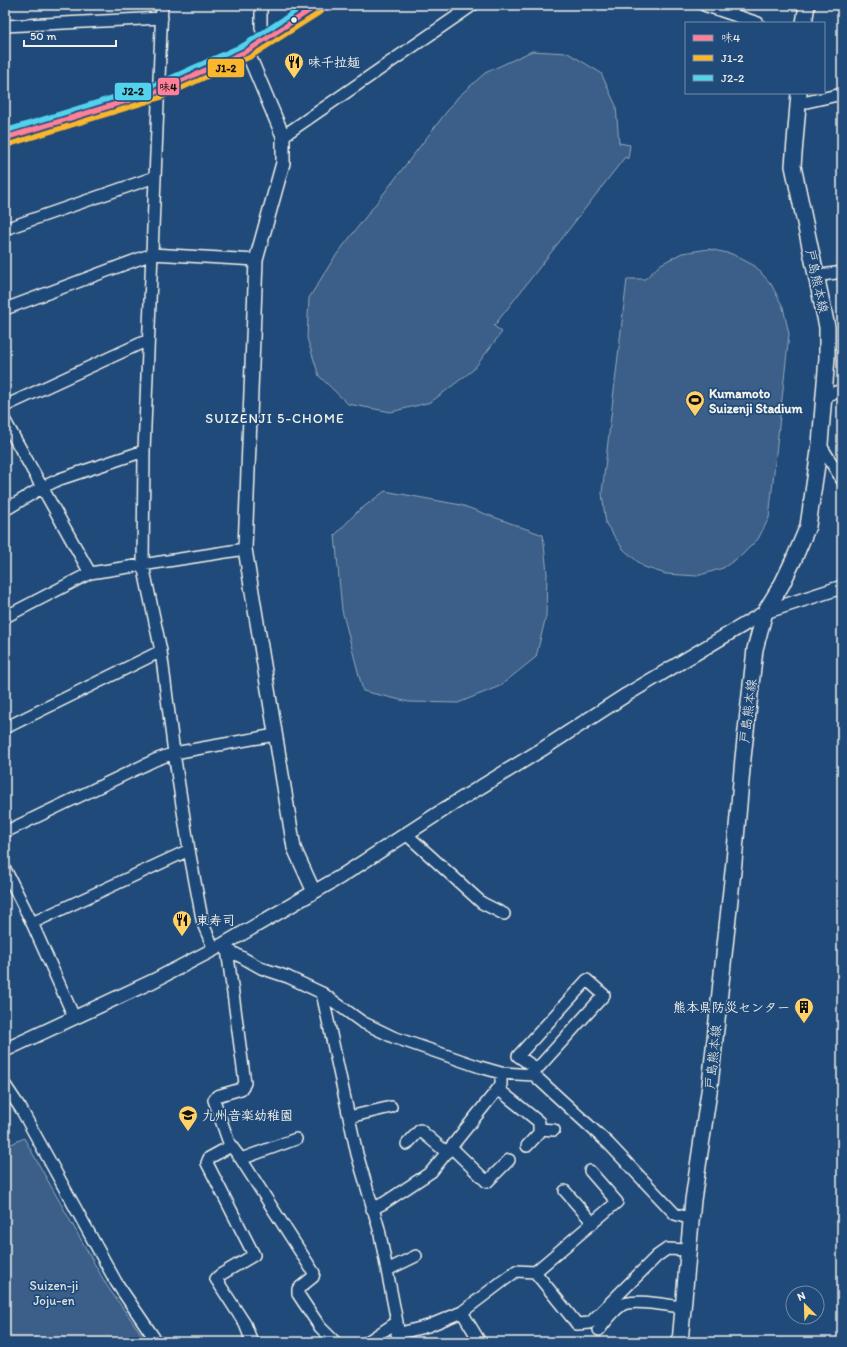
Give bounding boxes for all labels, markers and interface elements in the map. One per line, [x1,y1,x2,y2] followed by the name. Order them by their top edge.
[289,15,299,25] unlabelled marker
[24,22,116,48] scale bar
[685,22,825,94] legend
[30,29,56,43] text: 50 m
[721,31,740,45] text: 味4
[283,51,305,79] restaurant icon: 味千拉麺
[721,51,744,65] text: J1-2
[308,55,360,70] place label: 味千拉麺
[207,58,245,78] line badge: J1-2
[215,62,237,75] text: J1-2
[721,71,745,85] text: J2-2
[157,77,180,96] line badge: 味4
[159,81,177,94] text: 味4
[114,82,152,101] line badge: J2-2
[121,85,144,98] text: J2-2
[803,248,831,315] street label: 戸島熊本線
[709,386,803,417] place label: Kumamoto Suizenji Stadium
[684,389,706,417] sports icon: Kumamoto Suizenji Stadium
[205,410,345,427] district label: SUIZENJI 5-CHOME
[737,677,760,744] street label: 戸島熊本線
[171,909,193,937] restaurant icon: 東寿司
[196,913,235,928] place label: 東寿司
[793,996,815,1024] building icon: 熊本県防災センター
[673,1000,790,1015] place label: 熊本県防災センター
[702,1023,724,1090] street label: 戸島熊本線
[177,1104,199,1132] school or university icon: 九州音楽幼稚園
[202,1108,293,1123] place label: 九州音楽幼稚園
[30,1278,78,1308] park label: Suizen-ji Joju-en
[785,1285,825,1325] north arrow
[795,1289,807,1304] text: N

